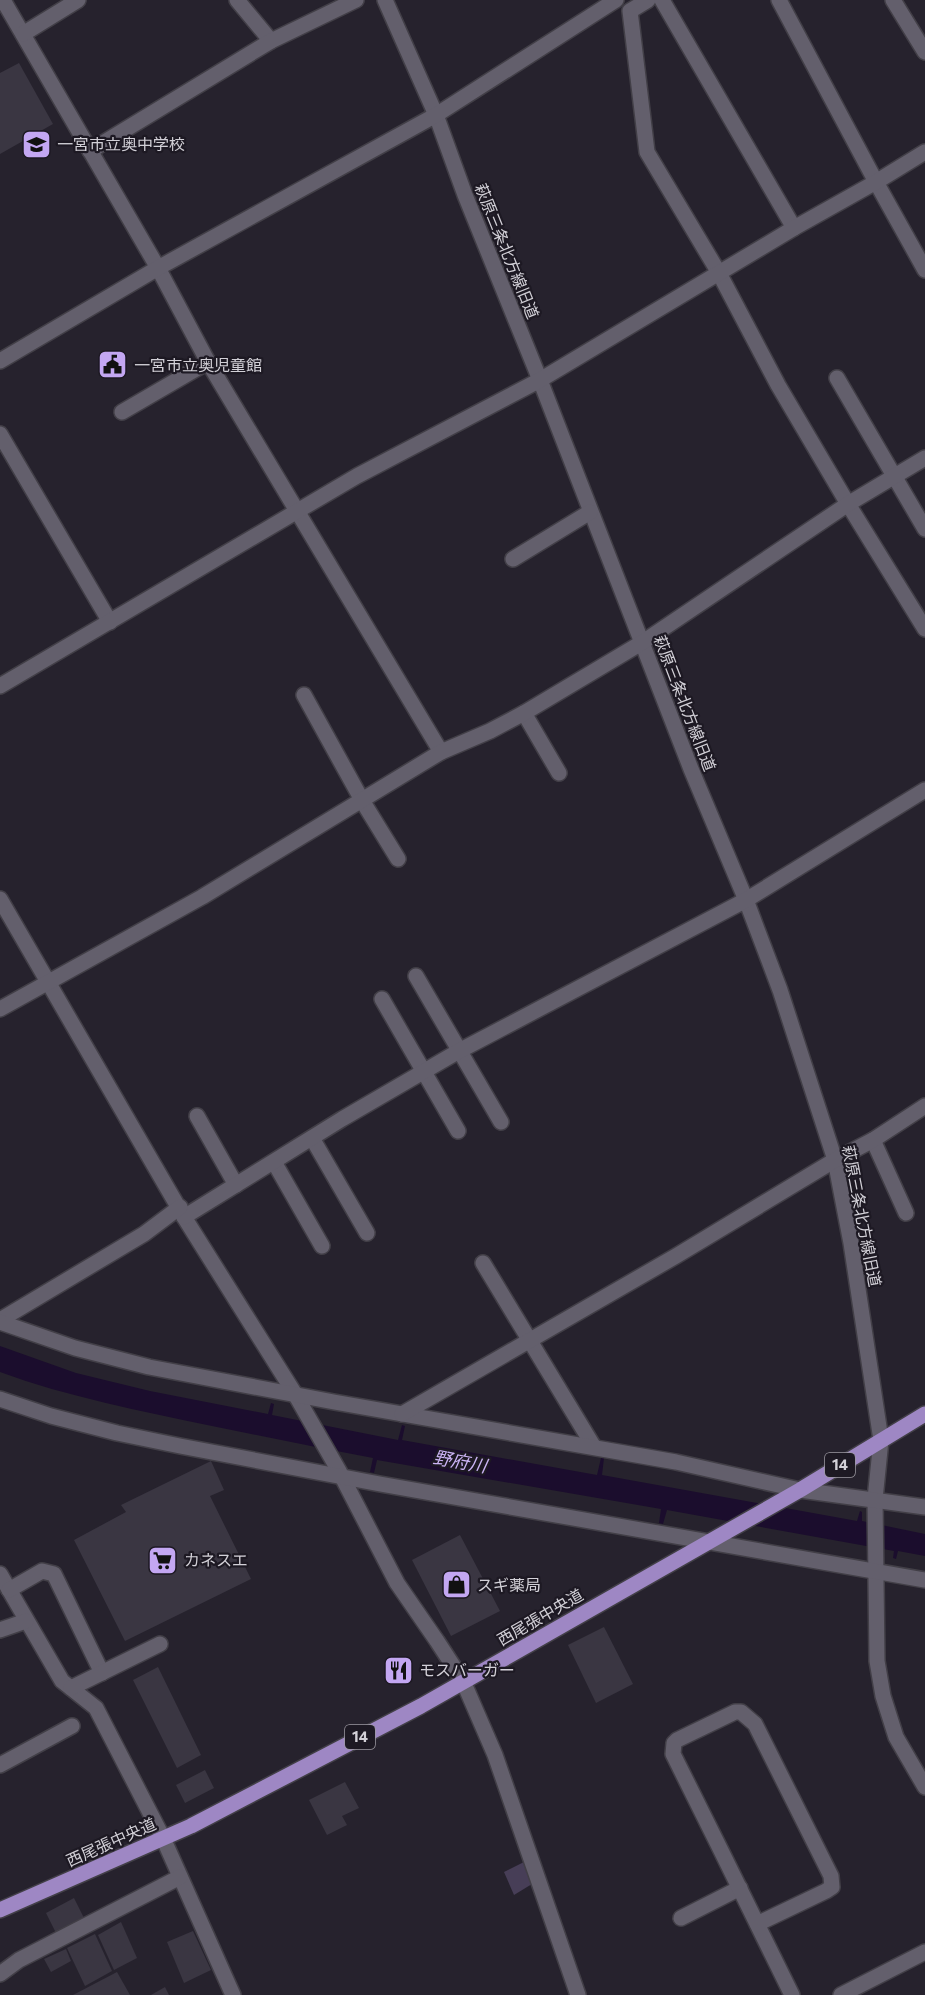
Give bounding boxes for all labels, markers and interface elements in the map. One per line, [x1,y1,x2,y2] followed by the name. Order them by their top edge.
[20,128,52,160] school or university icon: 一宮市立奥中学校
[57,134,185,153] place label: 一宮市立奥中学校
[472,180,543,321] street label: 萩原三条北方線旧道
[97,349,129,381] public building icon: 一宮市立奥児童館
[134,355,262,374] place label: 一宮市立奥児童館
[651,632,720,773] street label: 萩原三条北方線旧道
[839,1143,886,1288] street label: 萩原三条北方線旧道
[432,1445,491,1477] water label: 野府川
[825,1453,855,1477] road number: 14
[147,1544,179,1576] supermarket icon: カネスエ
[184,1550,248,1569] place label: カネスエ
[440,1569,472,1601] shop icon: スギ薬局
[477,1575,541,1594] place label: スギ薬局
[493,1584,586,1649] street label: 西尾張中央道
[382,1654,414,1686] restaurant icon: モスバーガー
[419,1660,515,1679] place label: モスバーガー
[345,1725,375,1749] road number: 14
[63,1813,159,1870] street label: 西尾張中央道

